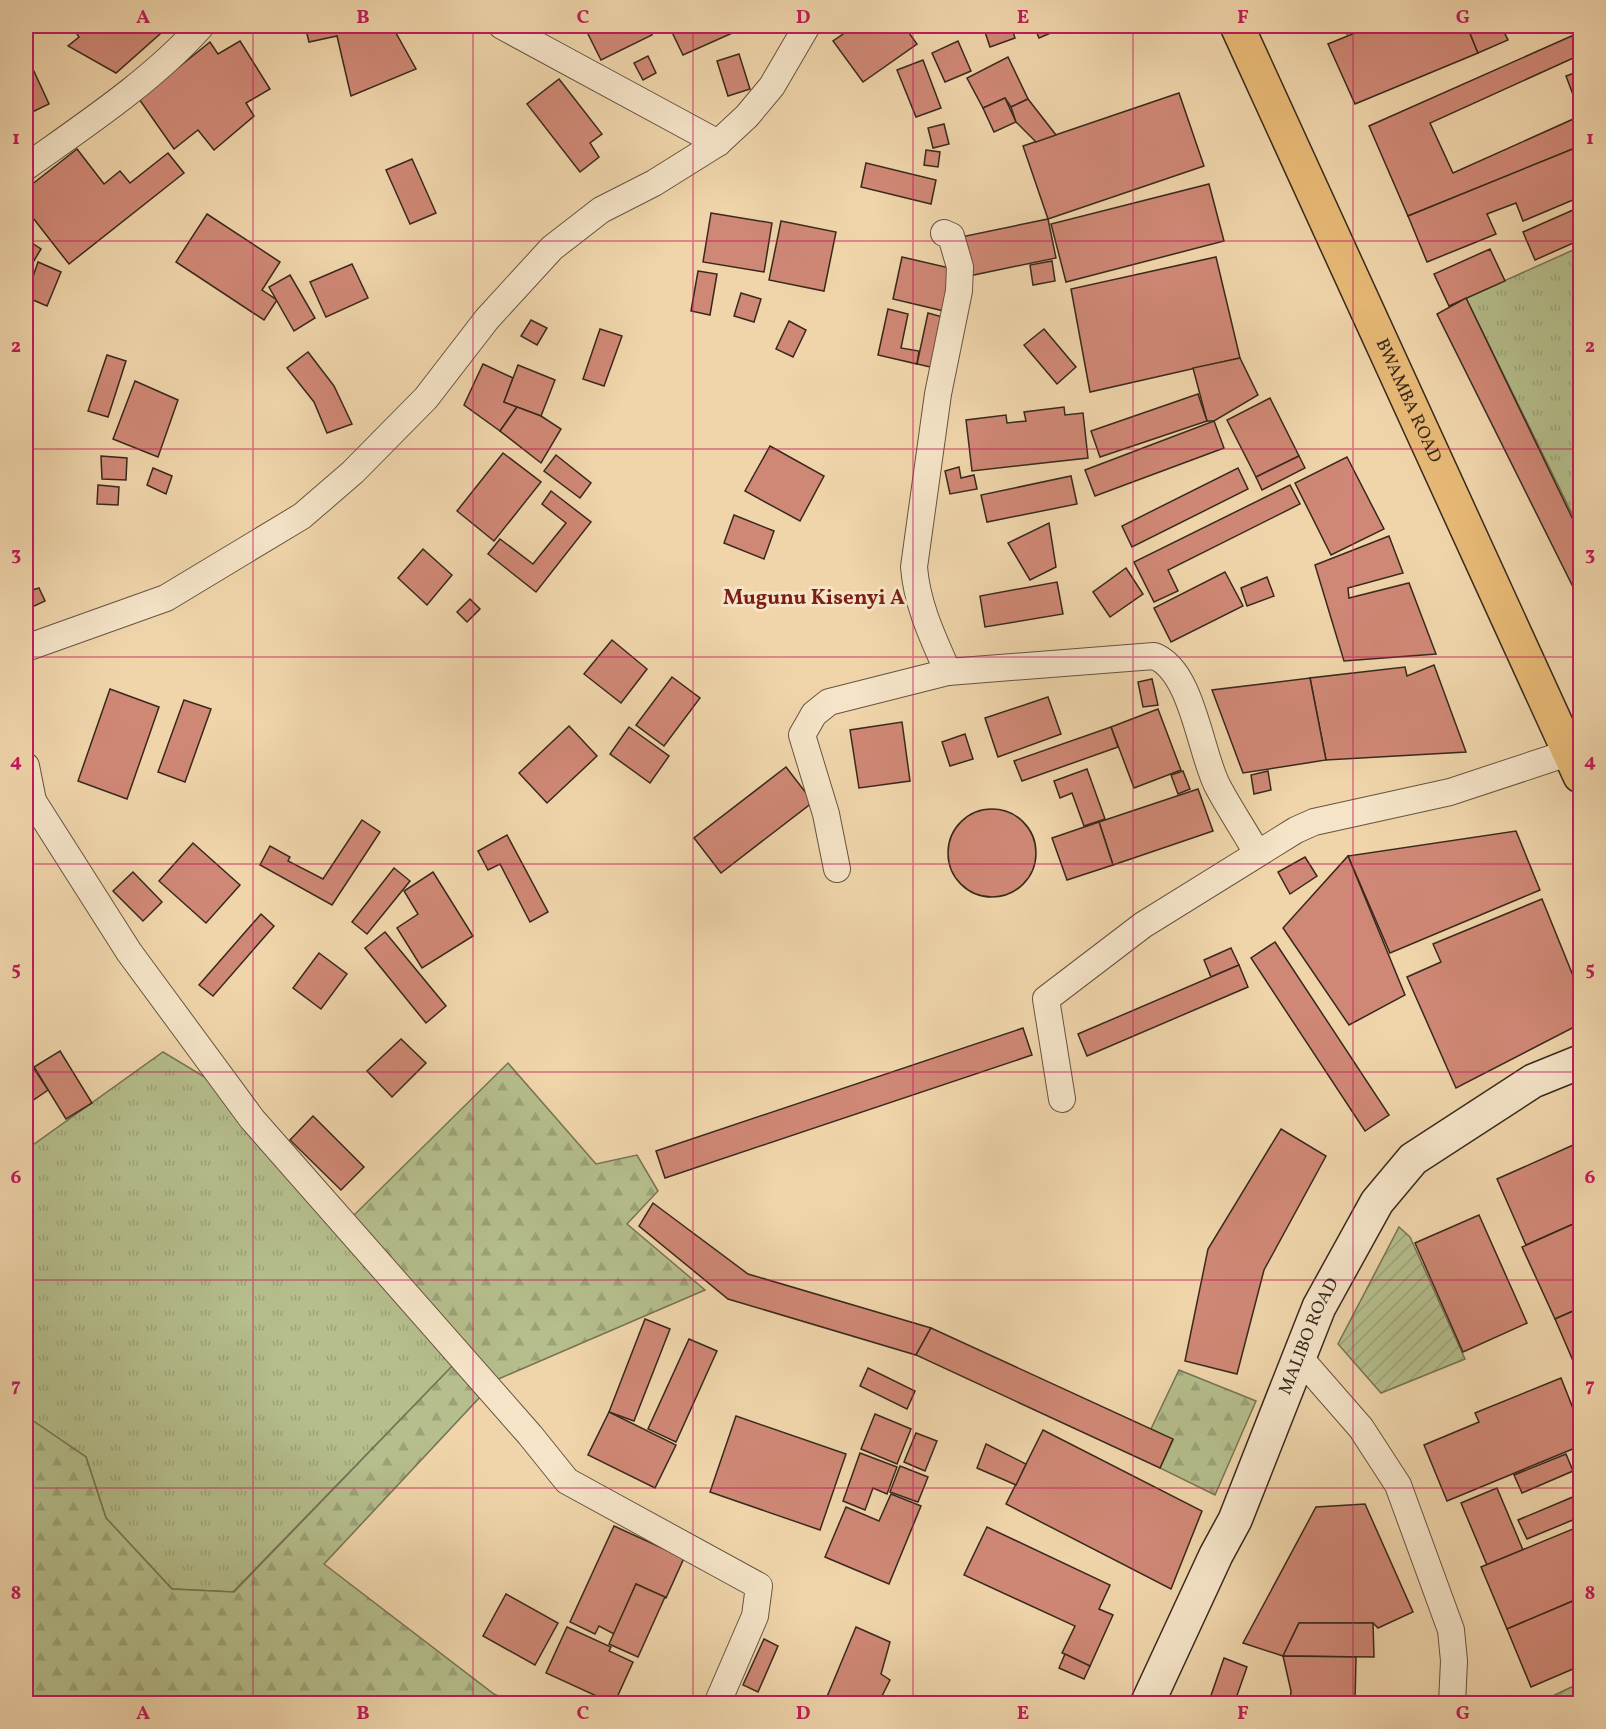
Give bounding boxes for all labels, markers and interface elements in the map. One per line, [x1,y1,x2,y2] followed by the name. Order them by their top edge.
[136,4,150,32] text: A
[356,4,370,32] text: B
[577,4,590,32] text: C
[796,4,810,32] text: D
[1017,4,1029,32] text: E
[1237,4,1249,32] text: F
[1456,4,1470,32] text: G
[12,125,20,153] text: 1
[1586,125,1594,153] text: 1
[11,333,21,361] text: 2
[1585,333,1595,361] text: 2
[1369,334,1448,467] street label: BWAMBA ROAD
[11,541,21,569] text: 3
[1585,541,1595,569] text: 3
[723,584,905,613] district label: Mugunu Kisenyi A
[10,748,22,776] text: 4
[1584,748,1596,776] text: 4
[11,956,21,984] text: 5
[1585,956,1595,984] text: 5
[11,1164,22,1192] text: 6
[1585,1164,1596,1192] text: 6
[1273,1273,1345,1398] street label: MALIBO ROAD
[11,1372,21,1400] text: 7
[1585,1372,1595,1400] text: 7
[11,1580,21,1608] text: 8
[1585,1580,1595,1608] text: 8
[136,1700,150,1728] text: A
[356,1700,370,1728] text: B
[577,1700,590,1728] text: C
[796,1700,810,1728] text: D
[1017,1700,1029,1728] text: E
[1237,1700,1249,1728] text: F
[1456,1700,1470,1728] text: G

